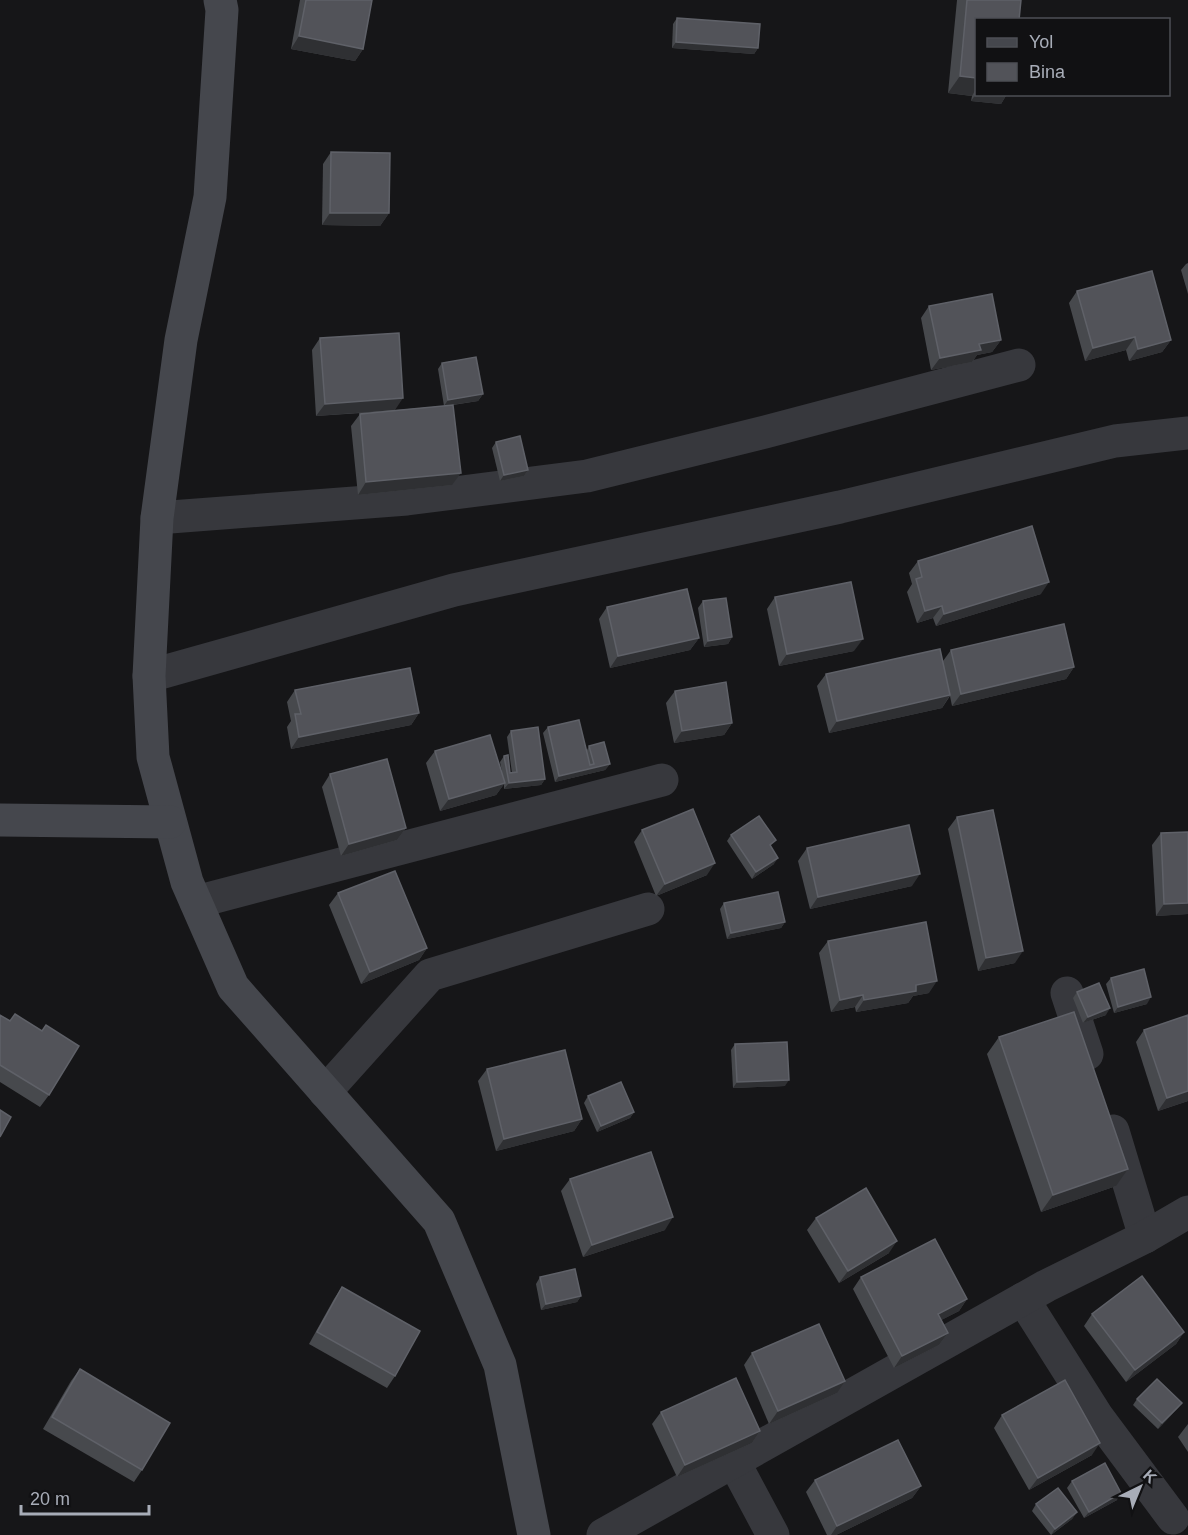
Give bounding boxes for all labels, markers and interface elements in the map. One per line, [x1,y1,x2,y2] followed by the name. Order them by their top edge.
[975,18,1170,96] legend
[1029,32,1053,52] text: Yol
[1029,62,1066,82] text: Bina
[1110,1457,1170,1517] north arrow
[1140,1466,1160,1487] text: K
[21,1478,148,1516] scale bar
[30,1489,70,1509] text: 20 m

